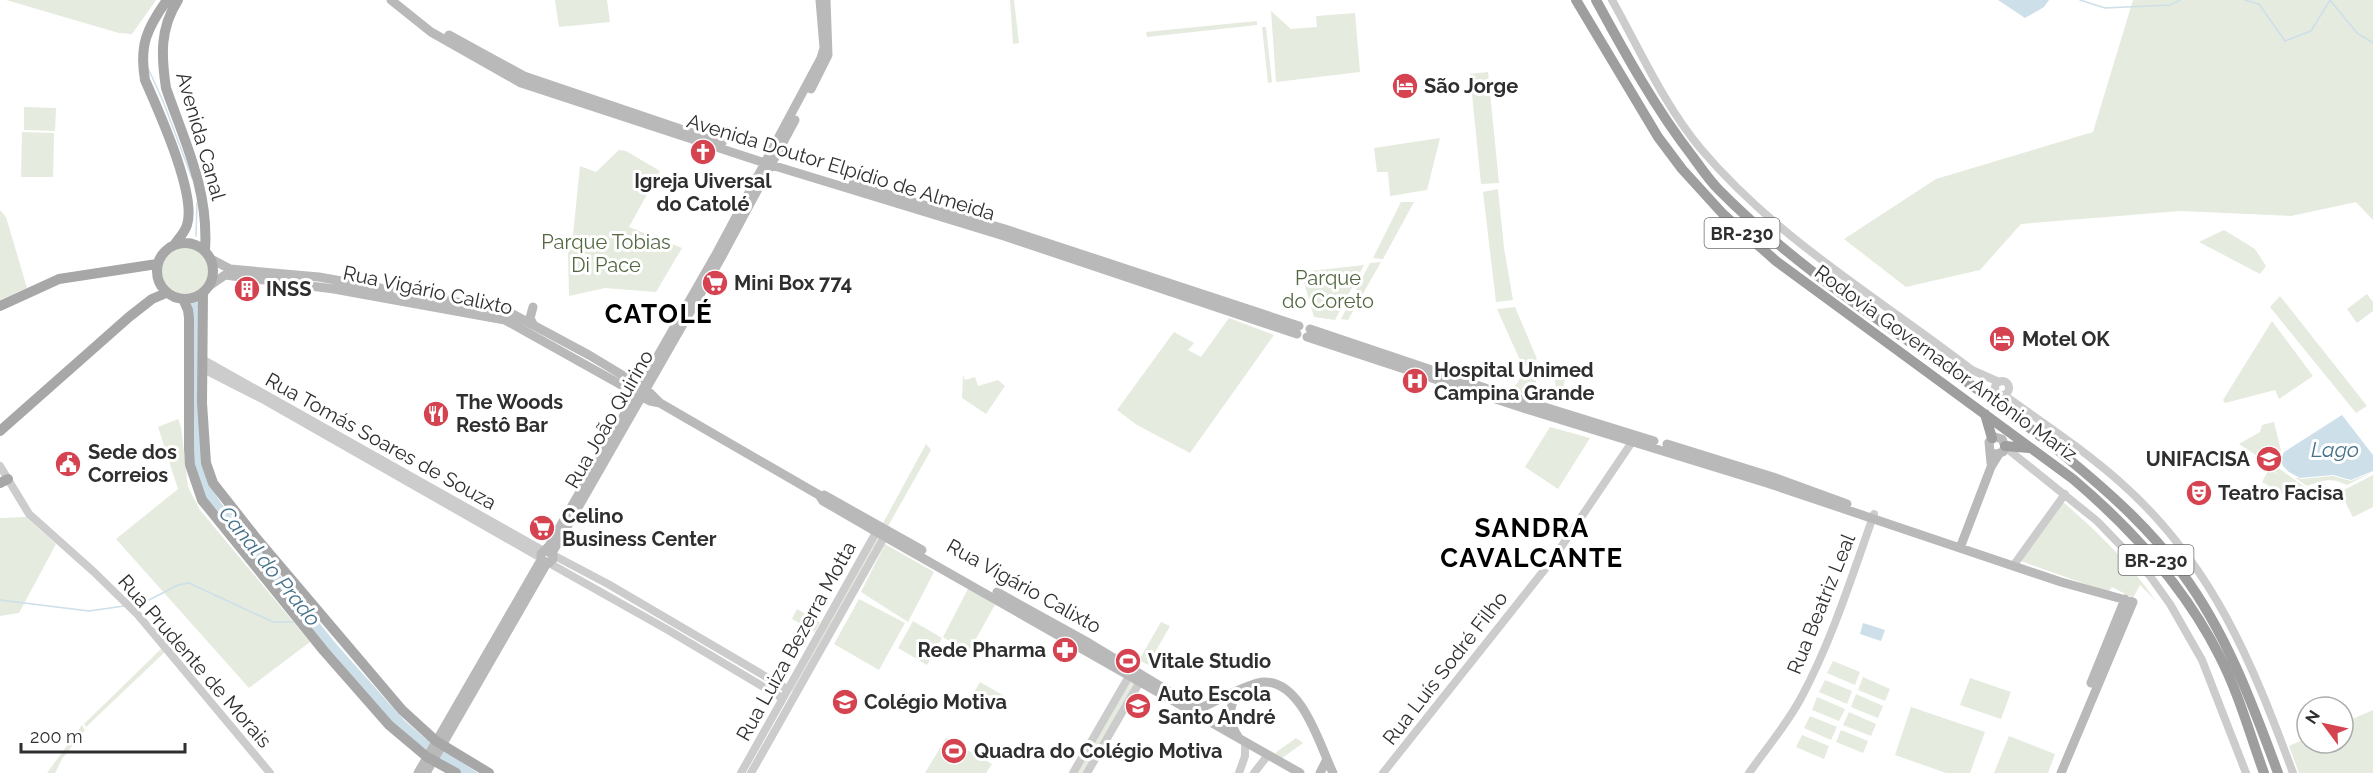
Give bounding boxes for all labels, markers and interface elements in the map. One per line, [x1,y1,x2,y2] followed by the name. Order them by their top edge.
[171,69,231,203] street label: Avenida Canal
[1390,71,1420,101] hotel icon: São Jorge
[1424,74,1518,98] place label: São Jorge
[684,109,998,225] street label: Avenida Doutor Elpídio de Almeida
[688,137,718,167] church icon: Igreja Uiversal do Catolé
[634,169,772,216] place label: Igreja Uiversal do Catolé
[1704,218,1780,248] road number: BR-230
[541,230,671,277] park label: Parque Tobias Di Pace
[341,260,515,320] street label: Rua Vigário Calixto
[1810,260,2082,466] street label: Rodovia Governador Antônio Mariz
[1282,266,1374,313] park label: Parque do Coreto
[700,268,730,298] supermarket icon: Mini Box 774
[734,271,852,295] place label: Mini Box 774
[232,274,262,304] building icon: INSS
[266,277,312,301] place label: INSS
[605,299,713,329] district label: CATOLÉ
[1987,324,2017,354] hotel icon: Motel OK
[2022,327,2110,351] place label: Motel OK
[560,346,658,492] street label: Rua João Quirino
[1434,358,1595,405] place label: Hospital Unimed Campina Grande
[1400,366,1430,396] hospital icon: Hospital Unimed Campina Grande
[261,367,501,515] street label: Rua Tomás Soares de Souza
[456,390,563,437] place label: The Woods Restô Bar
[421,399,451,429] restaurant icon: The Woods Restô Bar
[2311,437,2359,462] water label: Lago
[88,440,177,487] place label: Sede dos Correios
[2254,444,2284,474] school or university icon: UNIFACISA
[2146,447,2251,471] place label: UNIFACISA
[53,449,83,479] public building icon: Sede dos Correios
[2184,478,2214,508] theatre icon: Teatro Facisa
[2218,481,2344,505] place label: Teatro Facisa
[214,501,326,631] water label: Canal do Prado
[562,504,717,551] place label: Celino Business Center
[527,513,557,543] supermarket icon: Celino Business Center
[1440,513,1624,573] district label: SANDRA CAVALCANTE
[1782,530,1860,678] street label: Rua Beatriz Leal
[943,534,1105,638] street label: Rua Vigário Calixto
[731,537,861,745] street label: Rua Luiza Bezerra Motta
[2118,545,2194,575] road number: BR-230
[113,569,277,753] street label: Rua Prudente de Morais
[1377,586,1513,750] street label: Rua Luís Sodré Filho
[1050,635,1080,665] pharmacy icon: Rede Pharma
[918,638,1046,662] place label: Rede Pharma
[1113,646,1143,676] sports icon: Vitale Studio
[1148,649,1271,673] place label: Vitale Studio
[1158,682,1276,729] place label: Auto Escola Santo André
[830,687,860,717] school or university icon: Colégio Motiva
[864,690,1007,714] place label: Colégio Motiva
[1123,691,1153,721] school or university icon: Auto Escola Santo André
[2295,695,2355,755] north arrow
[2302,707,2324,727] text: N
[21,716,184,754] scale bar
[30,726,83,747] text: 200 m
[939,736,969,766] sports icon: Quadra do Colégio Motiva
[974,739,1223,763] place label: Quadra do Colégio Motiva

